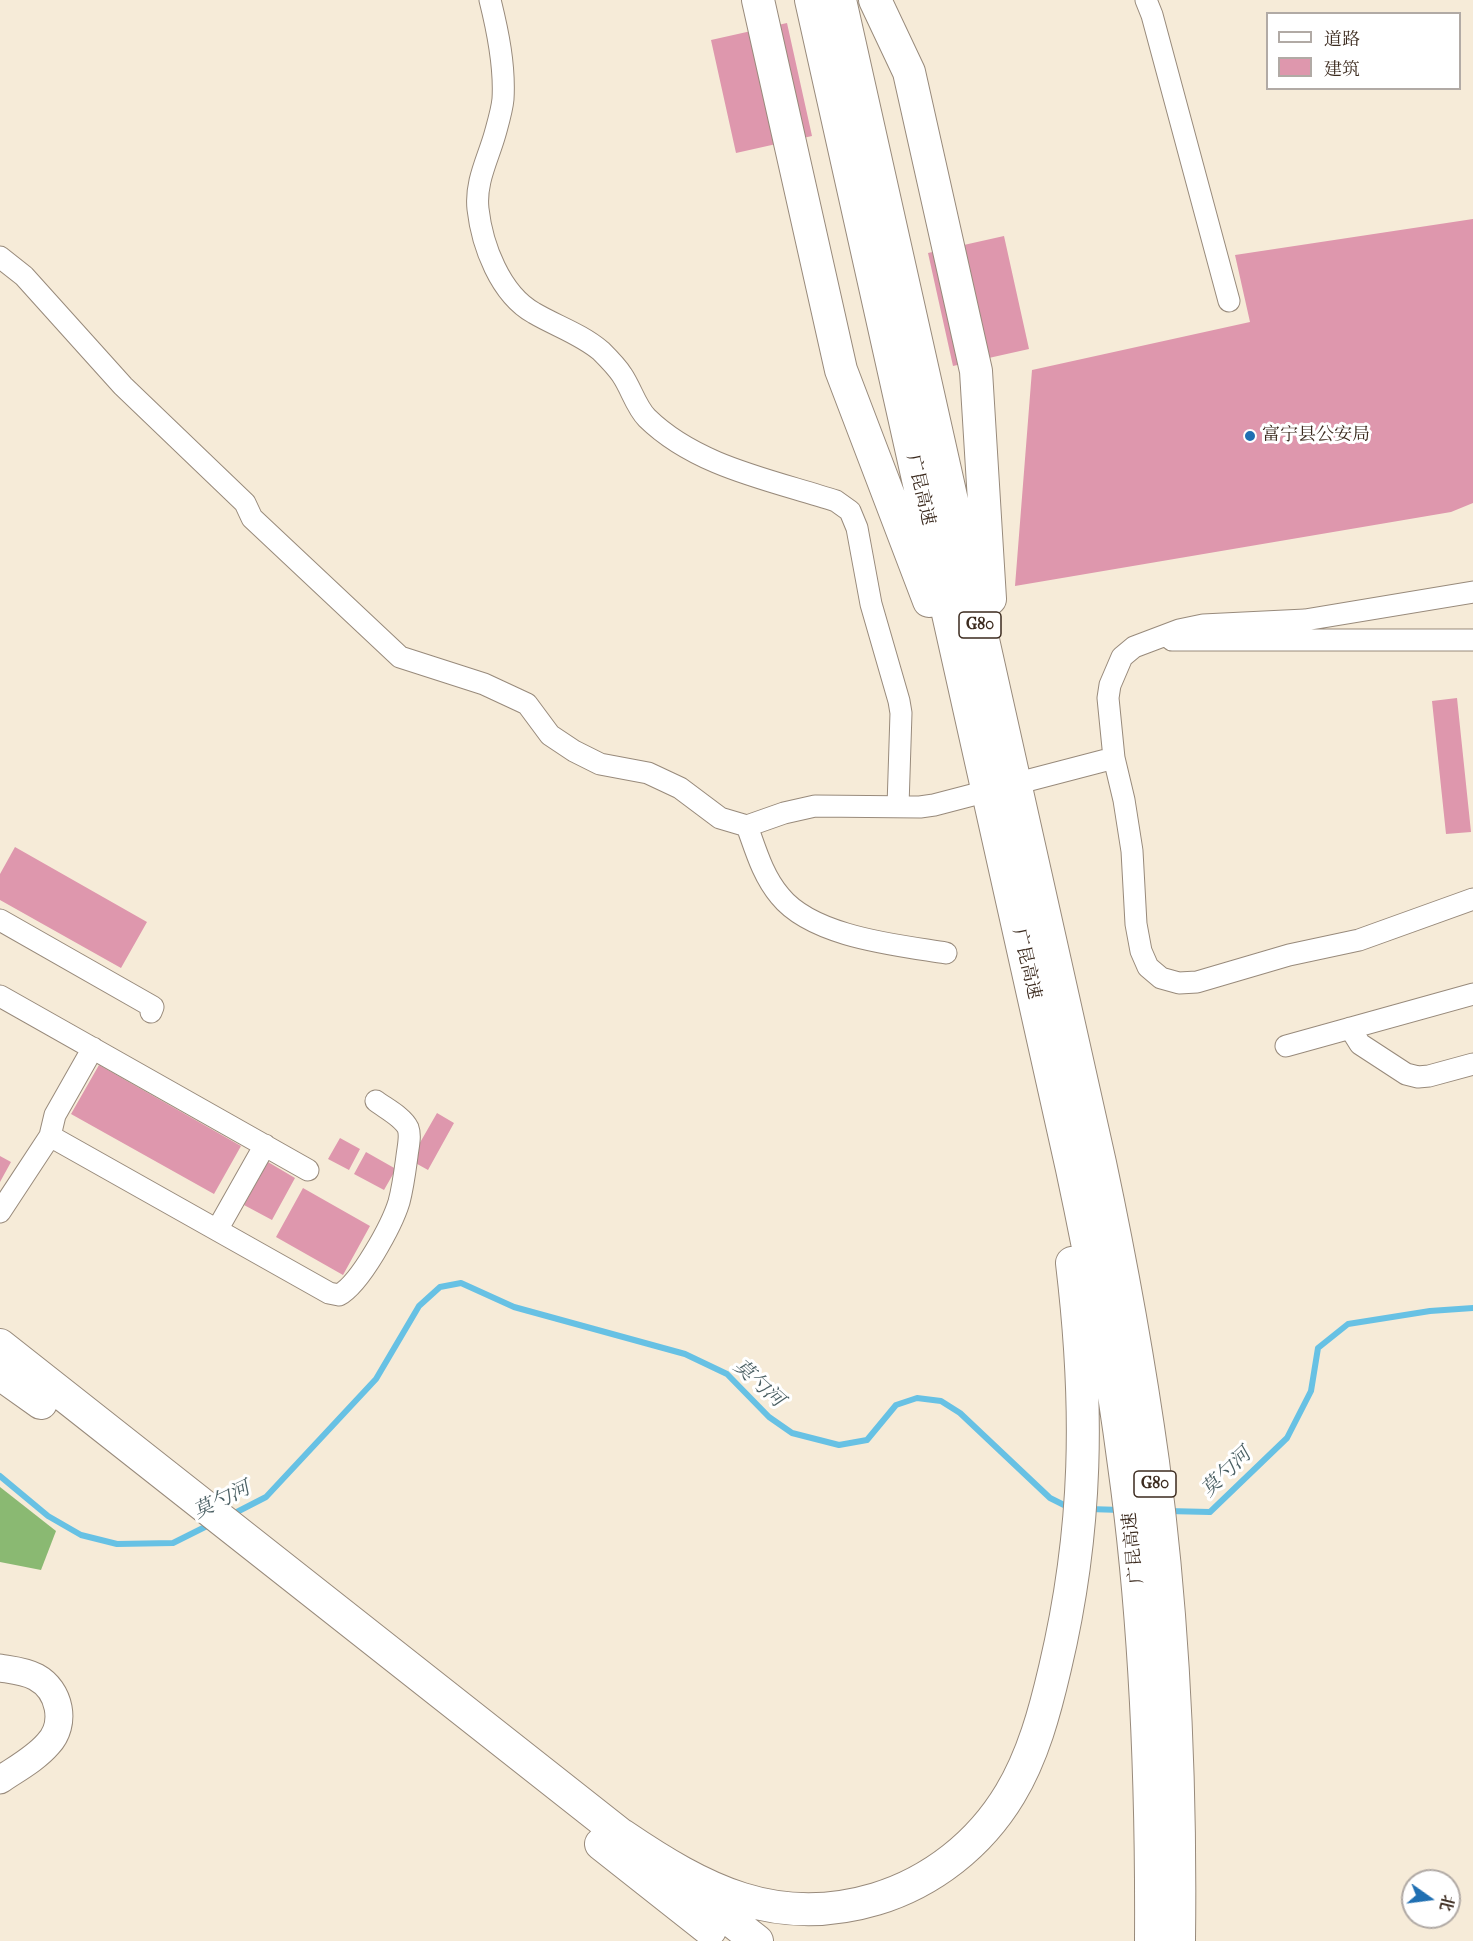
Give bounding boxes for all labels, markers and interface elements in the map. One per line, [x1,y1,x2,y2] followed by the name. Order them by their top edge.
[1266,12,1461,90] legend
[1324,29,1360,50] text: 道路
[1324,59,1360,80] text: 建筑
[1262,425,1370,447] place label: 富宁县公安局
[1243,429,1257,443] marker: 富宁县公安局
[901,452,939,528] street label: 广昆高速
[959,612,1001,638] road number: G80
[1007,926,1045,1002] street label: 广昆高速
[728,1355,788,1413] water label: 莫勺河
[1197,1444,1257,1502] water label: 莫勺河
[1134,1471,1176,1497] road number: G80
[190,1477,254,1525] water label: 莫勺河
[1119,1511,1149,1585] street label: 广昆高速
[1401,1869,1461,1929] north arrow
[1436,1893,1458,1913] text: 北

